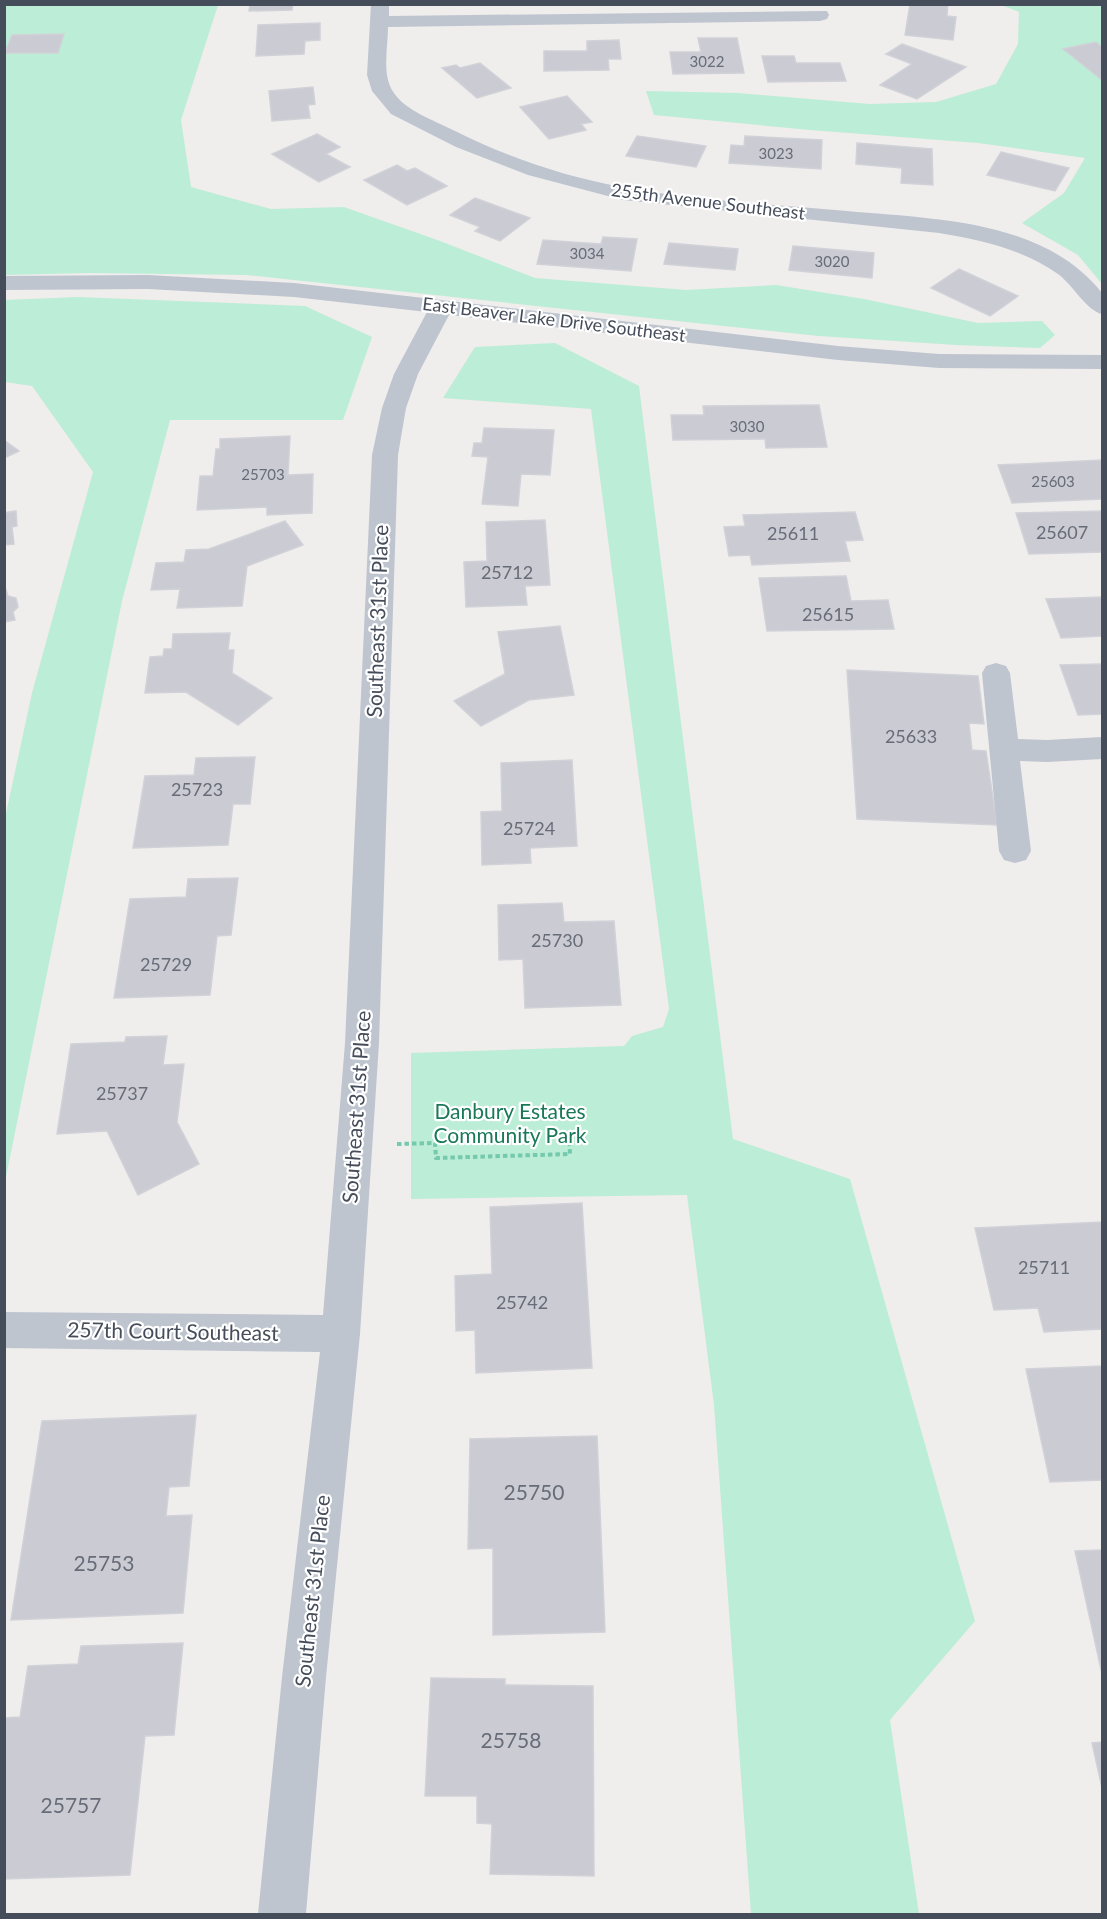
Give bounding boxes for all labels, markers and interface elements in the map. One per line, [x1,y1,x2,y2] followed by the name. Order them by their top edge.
[690,52,724,70] house number: 3022
[759,144,793,162] house number: 3023
[610,178,807,224] street label: 255th Avenue Southeast
[570,244,605,262] house number: 3034
[815,252,850,270] house number: 3020
[421,292,687,346] street label: East Beaver Lake Drive Southeast
[730,417,765,435] house number: 3030
[241,465,285,483] house number: 25703
[1031,472,1075,490] house number: 25603
[1036,521,1088,543] house number: 25607
[767,522,819,544] house number: 25611
[361,524,392,718] street label: Southeast 31st Place
[481,561,533,583] house number: 25712
[802,603,854,625] house number: 25615
[885,725,937,747] house number: 25633
[171,778,223,800] house number: 25723
[503,817,555,839] house number: 25724
[531,929,583,951] house number: 25730
[140,953,192,975] house number: 25729
[336,1010,375,1204] street label: Southeast 31st Place
[96,1082,148,1104] house number: 25737
[434,1098,587,1147] park label: Danbury Estates Community Park
[1018,1256,1070,1278] house number: 25711
[496,1291,548,1313] house number: 25742
[67,1316,279,1345] street label: 257th Court Southeast
[504,1479,564,1504] house number: 25750
[289,1494,334,1688] street label: Southeast 31st Place
[74,1550,134,1575] house number: 25753
[481,1727,541,1752] house number: 25758
[41,1792,101,1817] house number: 25757

